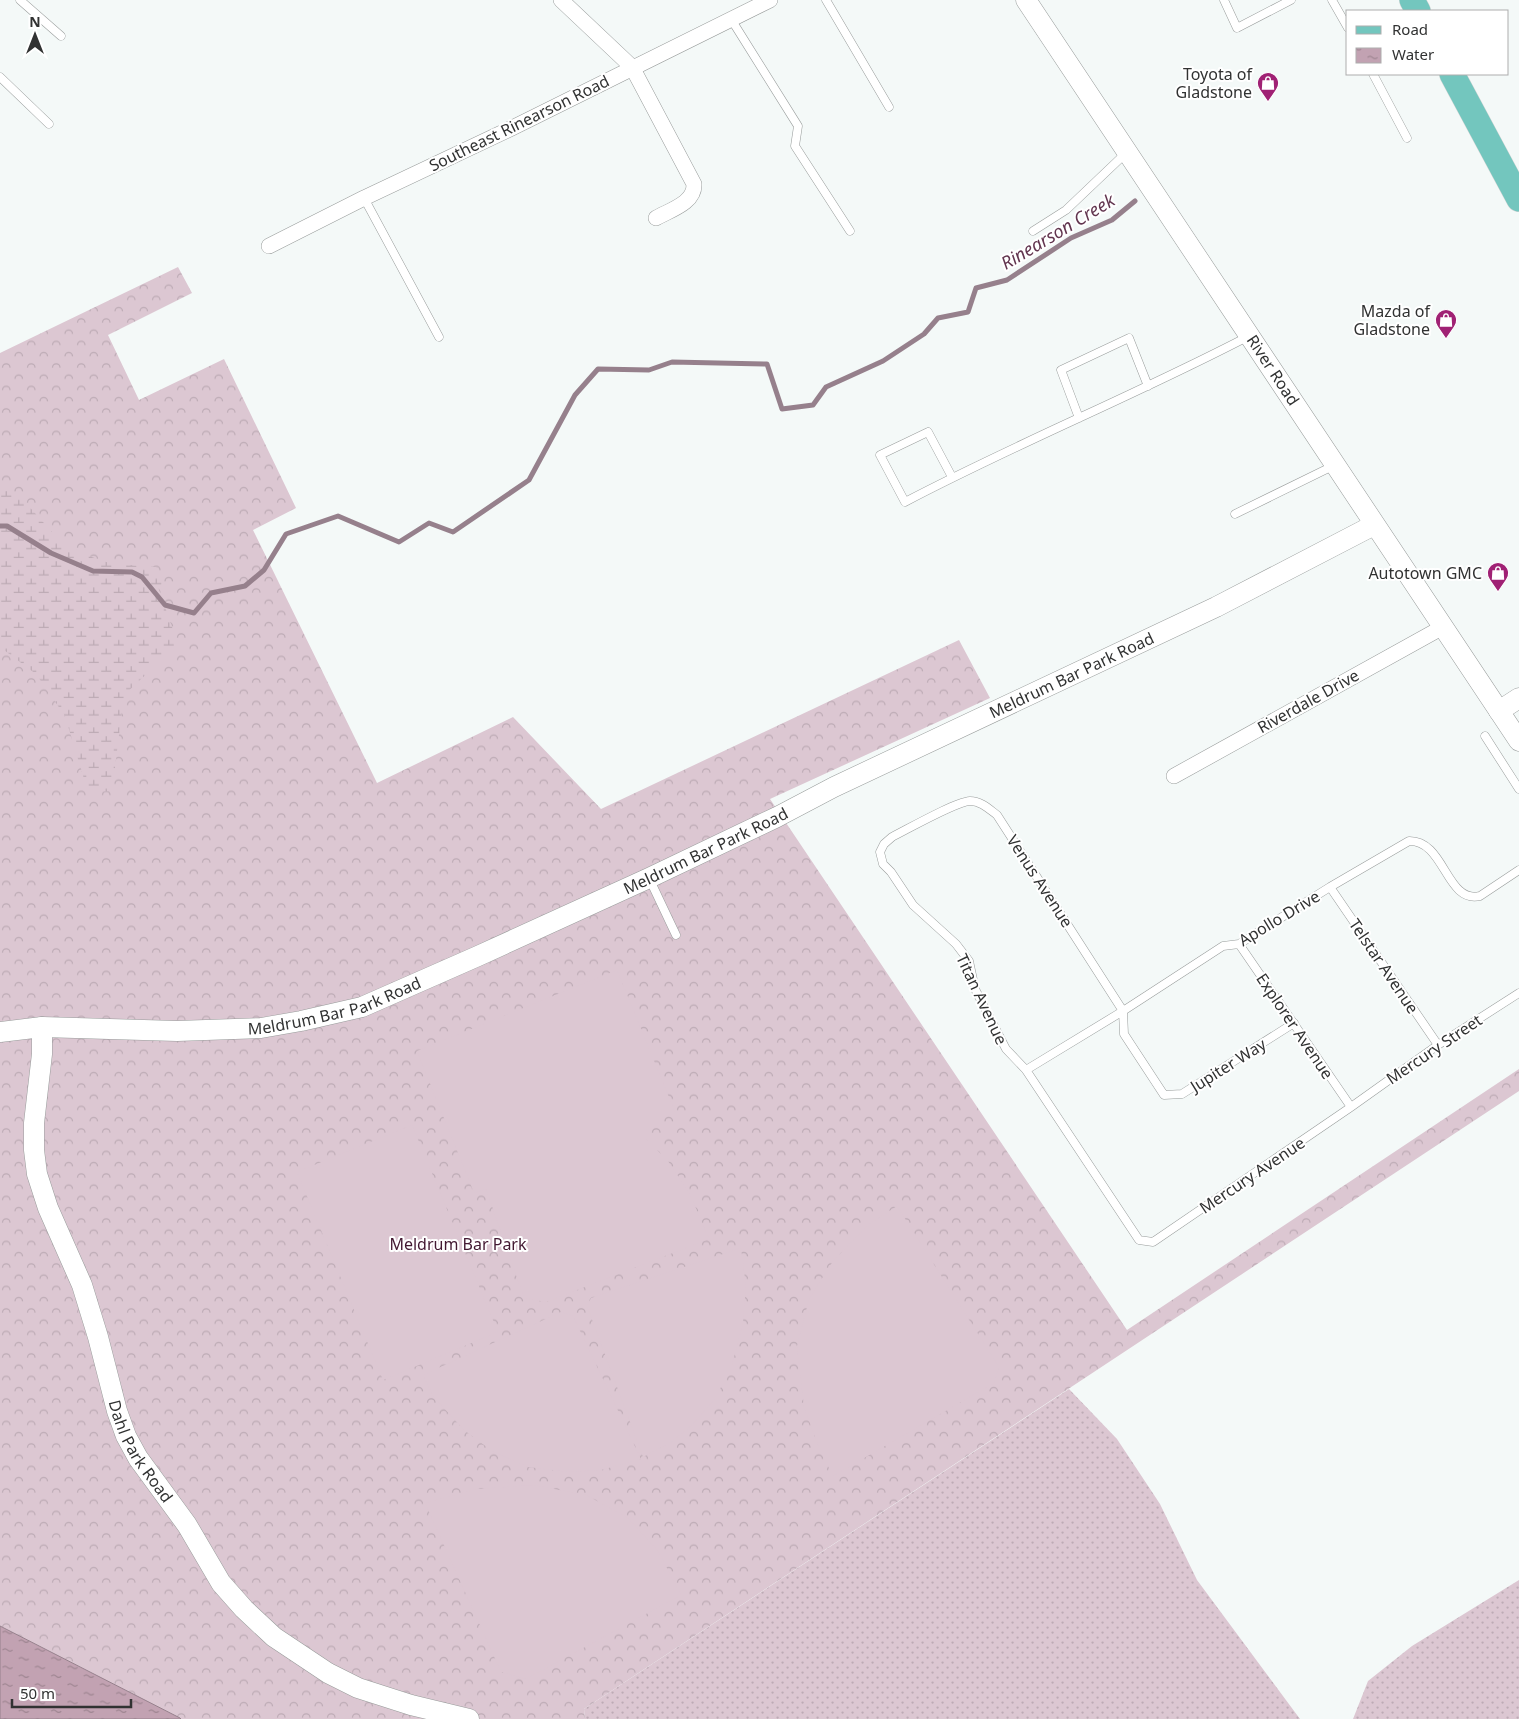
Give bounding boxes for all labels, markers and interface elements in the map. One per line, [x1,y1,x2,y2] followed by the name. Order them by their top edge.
[10,10,60,60] north arrow
[1346,10,1509,75] legend
[29,12,41,31] text: N
[1392,19,1428,39] text: Road
[1392,44,1434,64] text: Water
[1175,63,1253,103] place label: Toyota of Gladstone
[425,70,613,176] street label: Southeast Rinearson Road
[1256,71,1280,102] shop icon: Toyota of Gladstone
[996,187,1120,275] water label: Rinearson Creek
[1353,300,1431,340] place label: Mazda of Gladstone
[1434,308,1458,339] shop icon: Mazda of Gladstone
[1242,330,1305,410] street label: River Road
[1486,561,1510,592] shop icon: Autotown GMC
[1368,562,1482,584] place label: Autotown GMC
[985,627,1158,723] street label: Meldrum Bar Park Road
[1253,664,1363,738] street label: Riverdale Drive
[620,802,792,899] street label: Meldrum Bar Park Road
[1002,831,1078,931] street label: Venus Avenue
[1234,885,1324,951] street label: Apollo Drive
[1344,914,1424,1018] street label: Telstar Avenue
[951,950,1013,1048] street label: Titan Avenue
[1251,969,1339,1083] street label: Explorer Avenue
[247,971,424,1039] street label: Meldrum Bar Park Road
[1382,1009,1486,1089] street label: Mercury Street
[1184,1033,1271,1098] street label: Jupiter Way
[1195,1132,1309,1218] street label: Mercury Avenue
[389,1233,527,1255] park label: Meldrum Bar Park
[104,1398,178,1507] street label: Dahl Park Road
[12,1676,131,1708] scale bar
[20,1683,55,1703] text: 50 m

